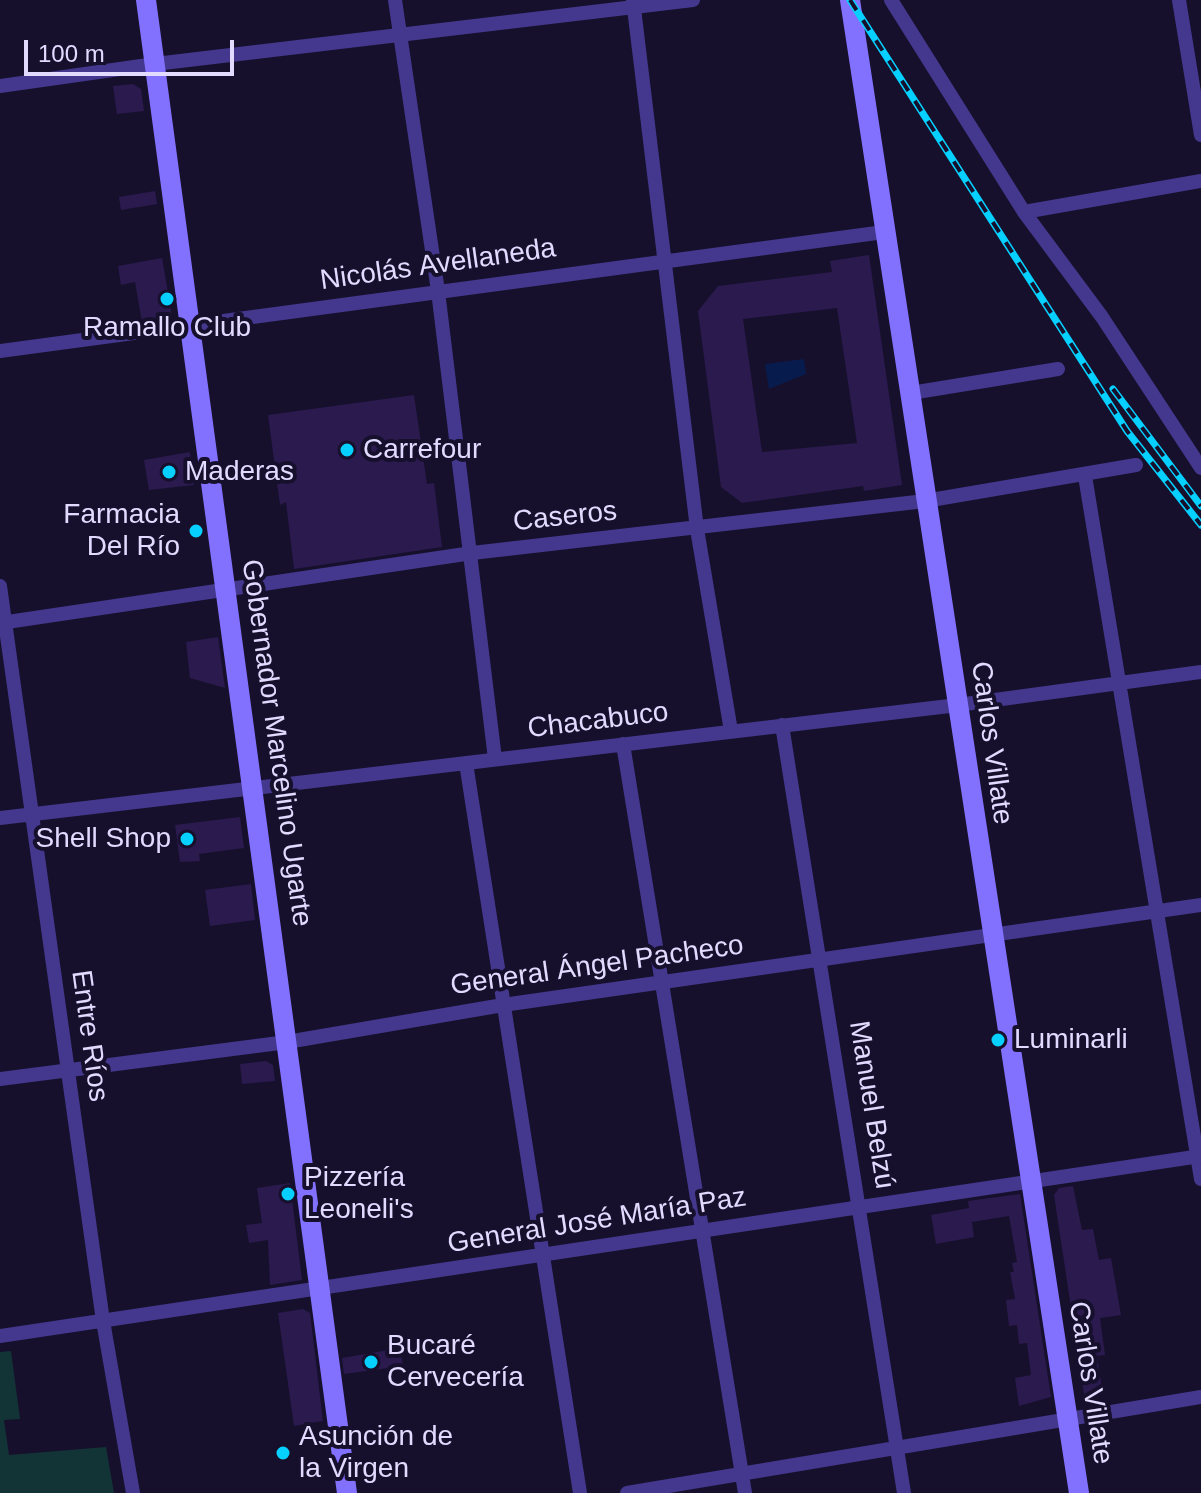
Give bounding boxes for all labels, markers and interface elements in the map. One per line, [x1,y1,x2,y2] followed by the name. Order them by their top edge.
[28,24,238,74] scale bar
[38,40,105,67] text: 100 m
[318,232,558,298] street label: Nicolás Avellaneda
[158,290,176,308] marker: Ramallo Club
[83,311,251,345] place label: Ramallo Club
[363,433,481,467] place label: Carrefour
[338,441,356,459] marker: Carrefour
[185,455,294,489] place label: Maderas
[160,463,178,481] marker: Maderas
[511,495,619,539] street label: Caseros
[63,498,180,564] place label: Farmacia Del Río
[187,522,205,540] marker: Farmacia Del Río
[234,557,318,929] street label: Gobernador Marcelino Ugarte
[963,659,1019,827] street label: Carlos Villate
[526,696,670,746] street label: Chacabuco
[36,822,171,856] place label: Shell Shop
[178,830,196,848] marker: Shell Shop
[448,929,746,1003] street label: General Ángel Pacheco
[63,968,115,1104] street label: Entre Ríos
[841,1019,901,1191] street label: Manuel Belzú
[1014,1023,1128,1057] place label: Luminarli
[989,1031,1007,1049] marker: Luminarli
[304,1161,414,1227] place label: Pizzería Leoneli's
[445,1181,749,1261] street label: General José María Paz
[279,1185,297,1203] marker: Pizzería Leoneli's
[1061,1299,1119,1467] street label: Carlos Villate
[387,1329,524,1395] place label: Bucaré Cervecería
[362,1353,380,1371] marker: Bucaré Cervecería
[299,1420,453,1486] place label: Asunción de la Virgen
[274,1444,292,1462] marker: Asunción de la Virgen

